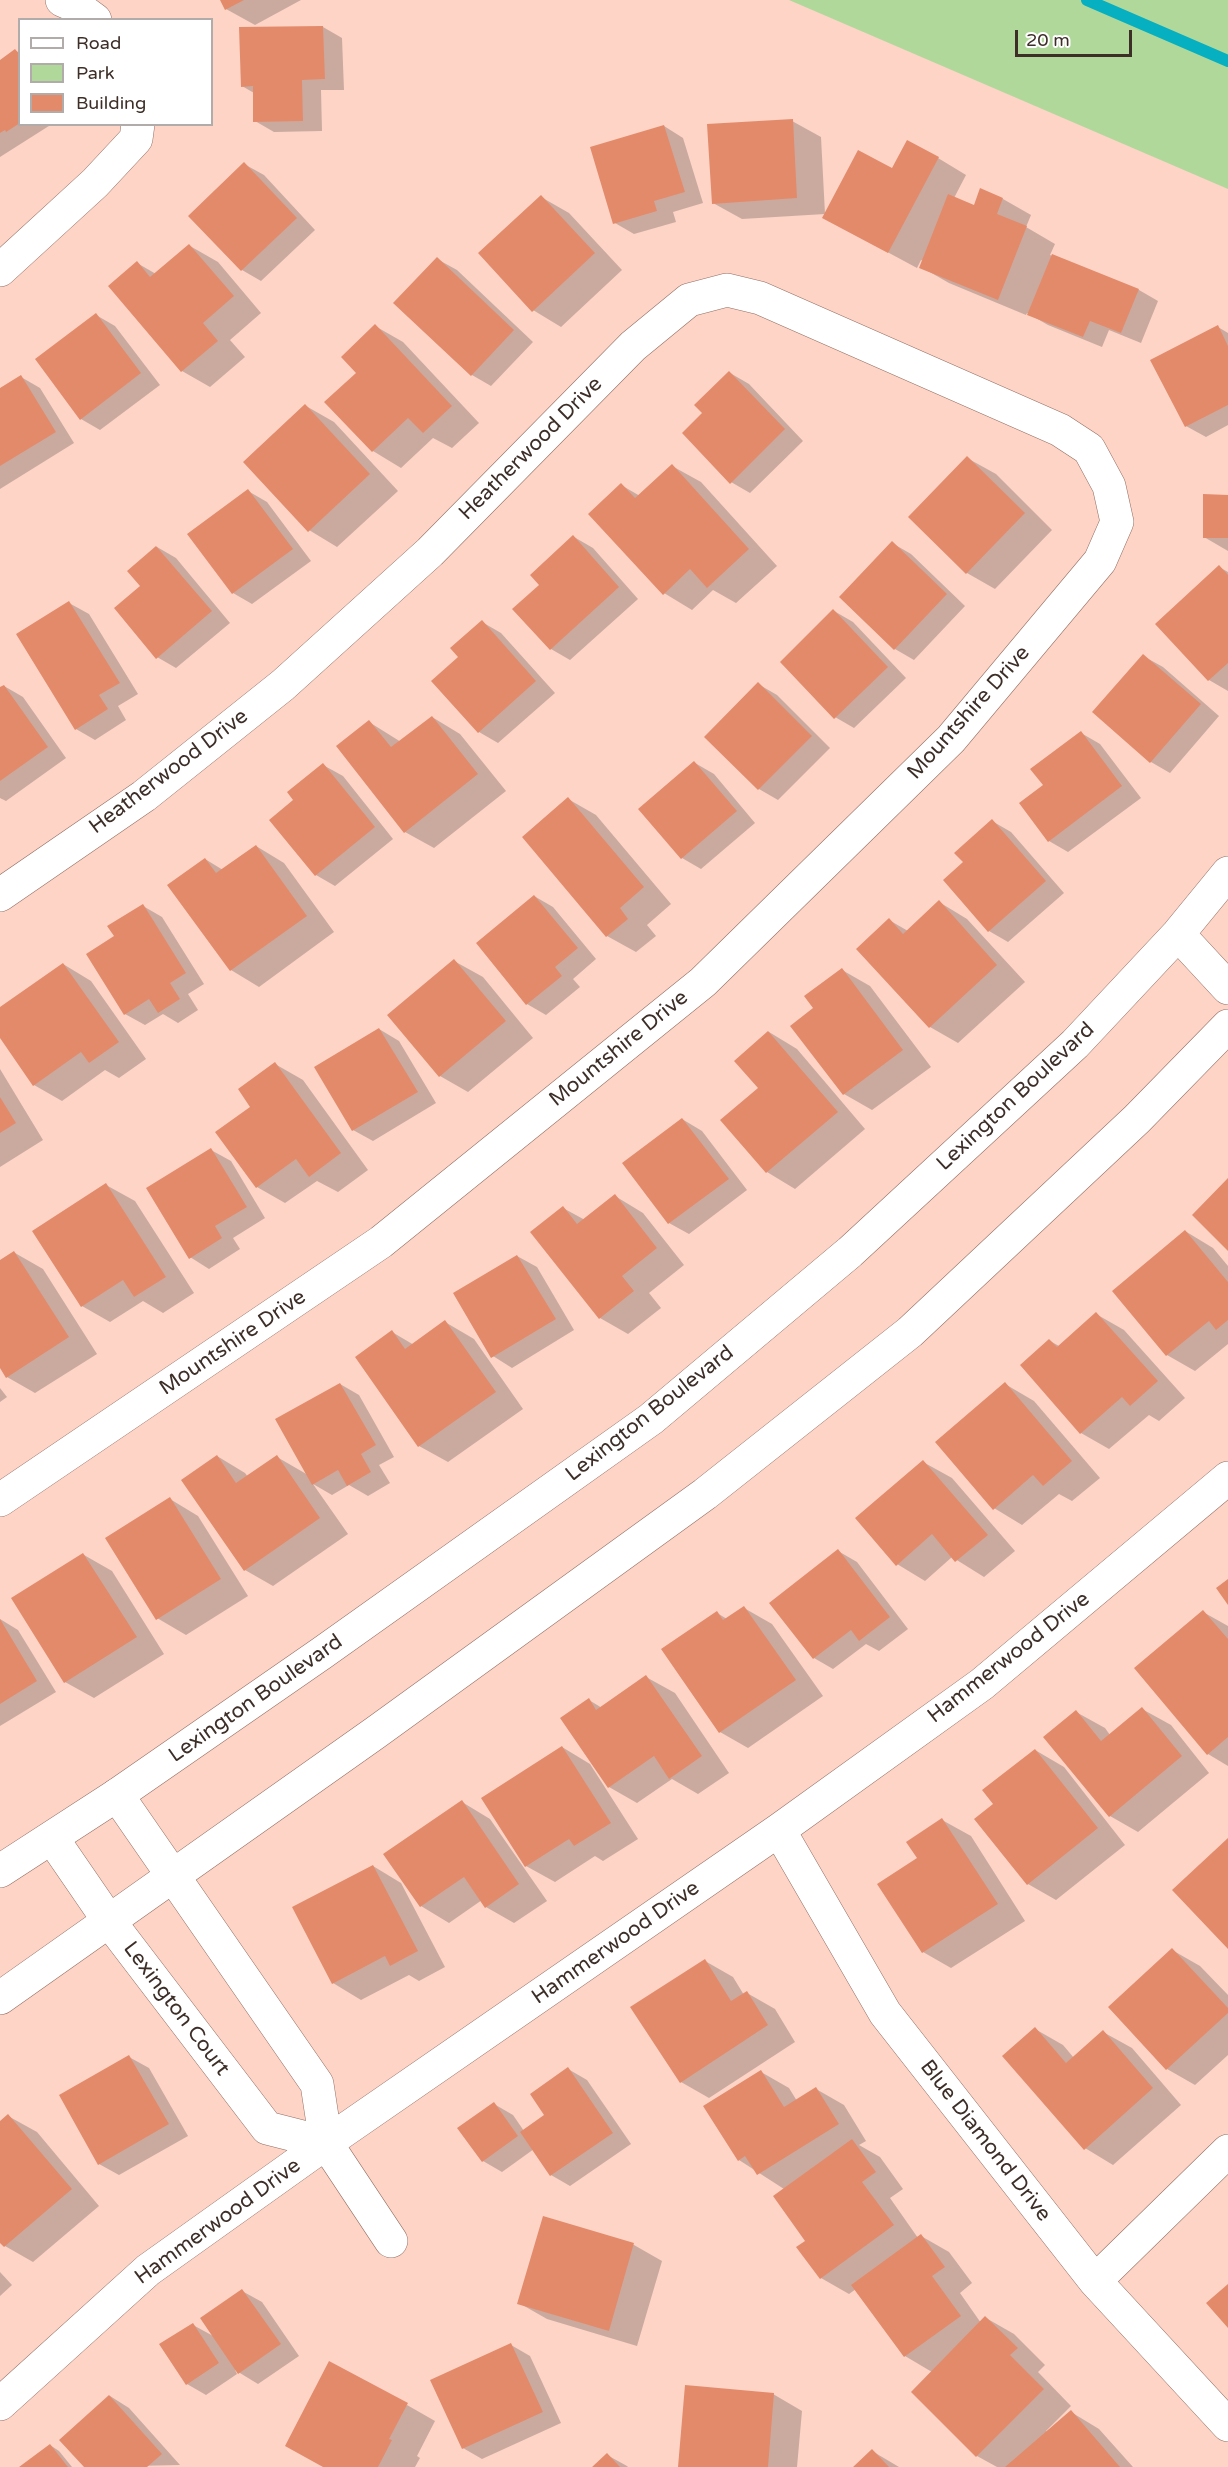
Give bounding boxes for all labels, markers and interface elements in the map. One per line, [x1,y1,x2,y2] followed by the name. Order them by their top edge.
[18,18,213,126] legend
[1018,18,1135,56] scale bar
[1026,29,1070,51] text: 20 m
[76,32,121,54] text: Road
[76,62,114,84] text: Park
[76,92,146,114] text: Building
[454,372,608,526] street label: Heatherwood Drive
[902,641,1036,785] street label: Mountshire Drive
[85,704,253,840] street label: Heatherwood Drive
[545,985,693,1113] street label: Mountshire Drive
[932,1017,1100,1177] street label: Lexington Boulevard
[155,1285,311,1401] street label: Mountshire Drive
[561,1341,739,1487] street label: Lexington Boulevard
[923,1587,1095,1729] street label: Hammerwood Drive
[164,1630,348,1768] street label: Lexington Boulevard
[527,1876,705,2010] street label: Hammerwood Drive
[117,1937,235,2081] street label: Lexington Court
[914,2055,1056,2227] street label: Blue Diamond Drive
[130,2153,306,2291] street label: Hammerwood Drive

